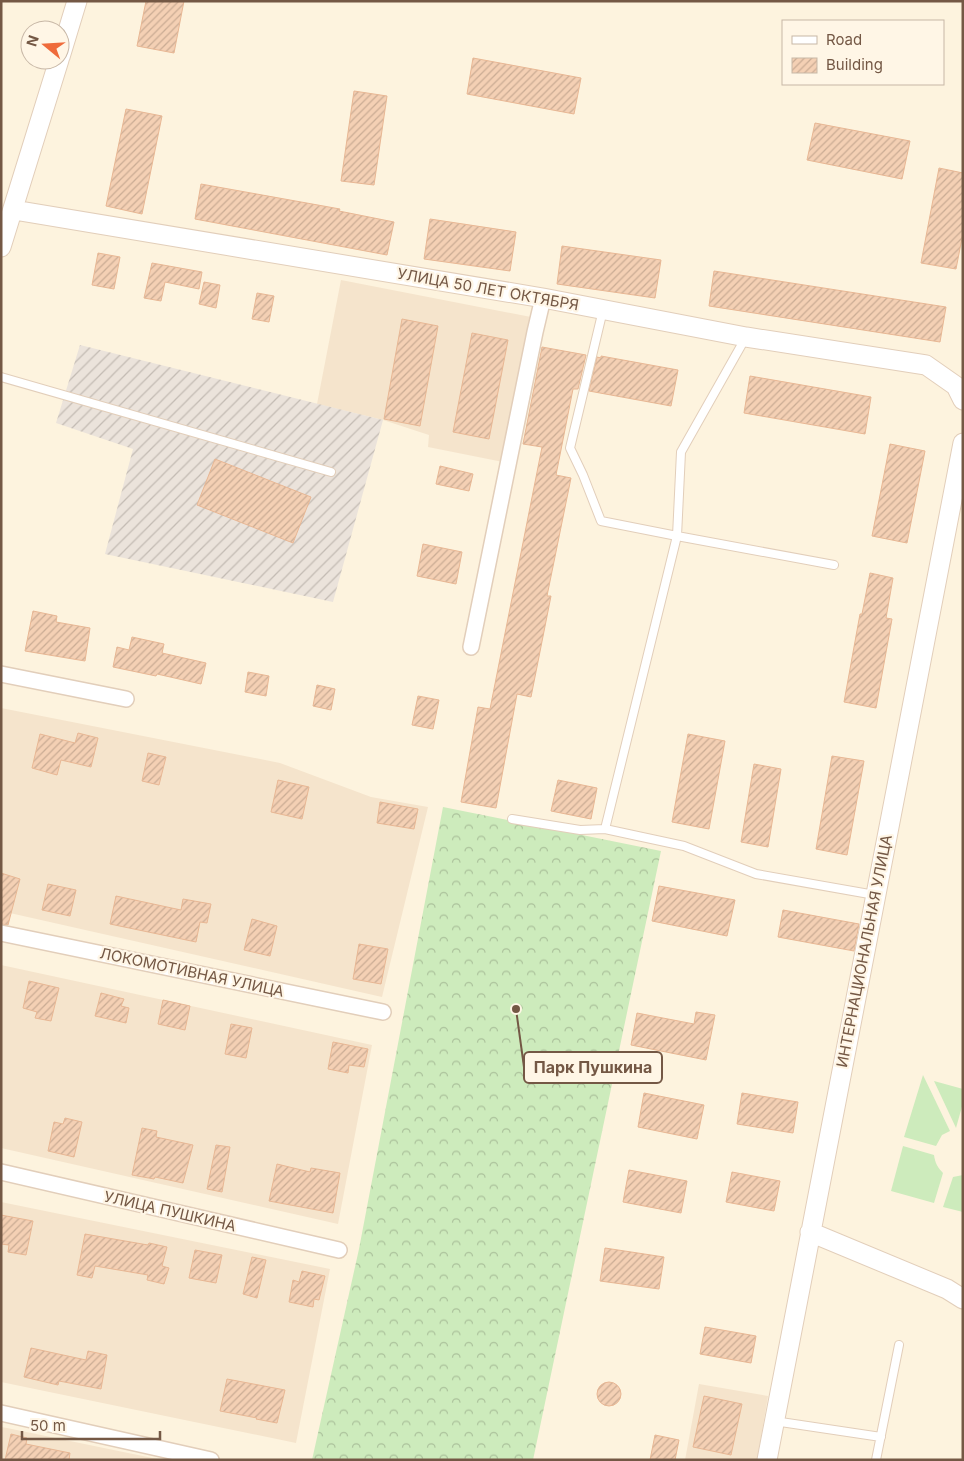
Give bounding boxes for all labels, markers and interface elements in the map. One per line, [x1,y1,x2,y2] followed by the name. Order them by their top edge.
[20,20,70,70] north arrow
[782,20,944,85] legend
[826,30,862,49] text: Road
[22,33,42,49] text: N
[826,55,883,74] text: Building
[396,264,580,314] street label: УЛИЦА 50 ЛЕТ ОКТЯБРЯ
[832,833,896,1069] street label: ИНТЕРНАЦИОНАЛЬНАЯ УЛИЦА
[98,943,286,1001] street label: ЛОКОМОТИВНАЯ УЛИЦА
[524,1052,662,1083] callout: Парк Пушкина
[534,1057,652,1077] text: Парк Пушкина
[102,1187,238,1235] street label: УЛИЦА ПУШКИНА
[22,1408,160,1440] scale bar
[30,1416,66,1435] text: 50 m

